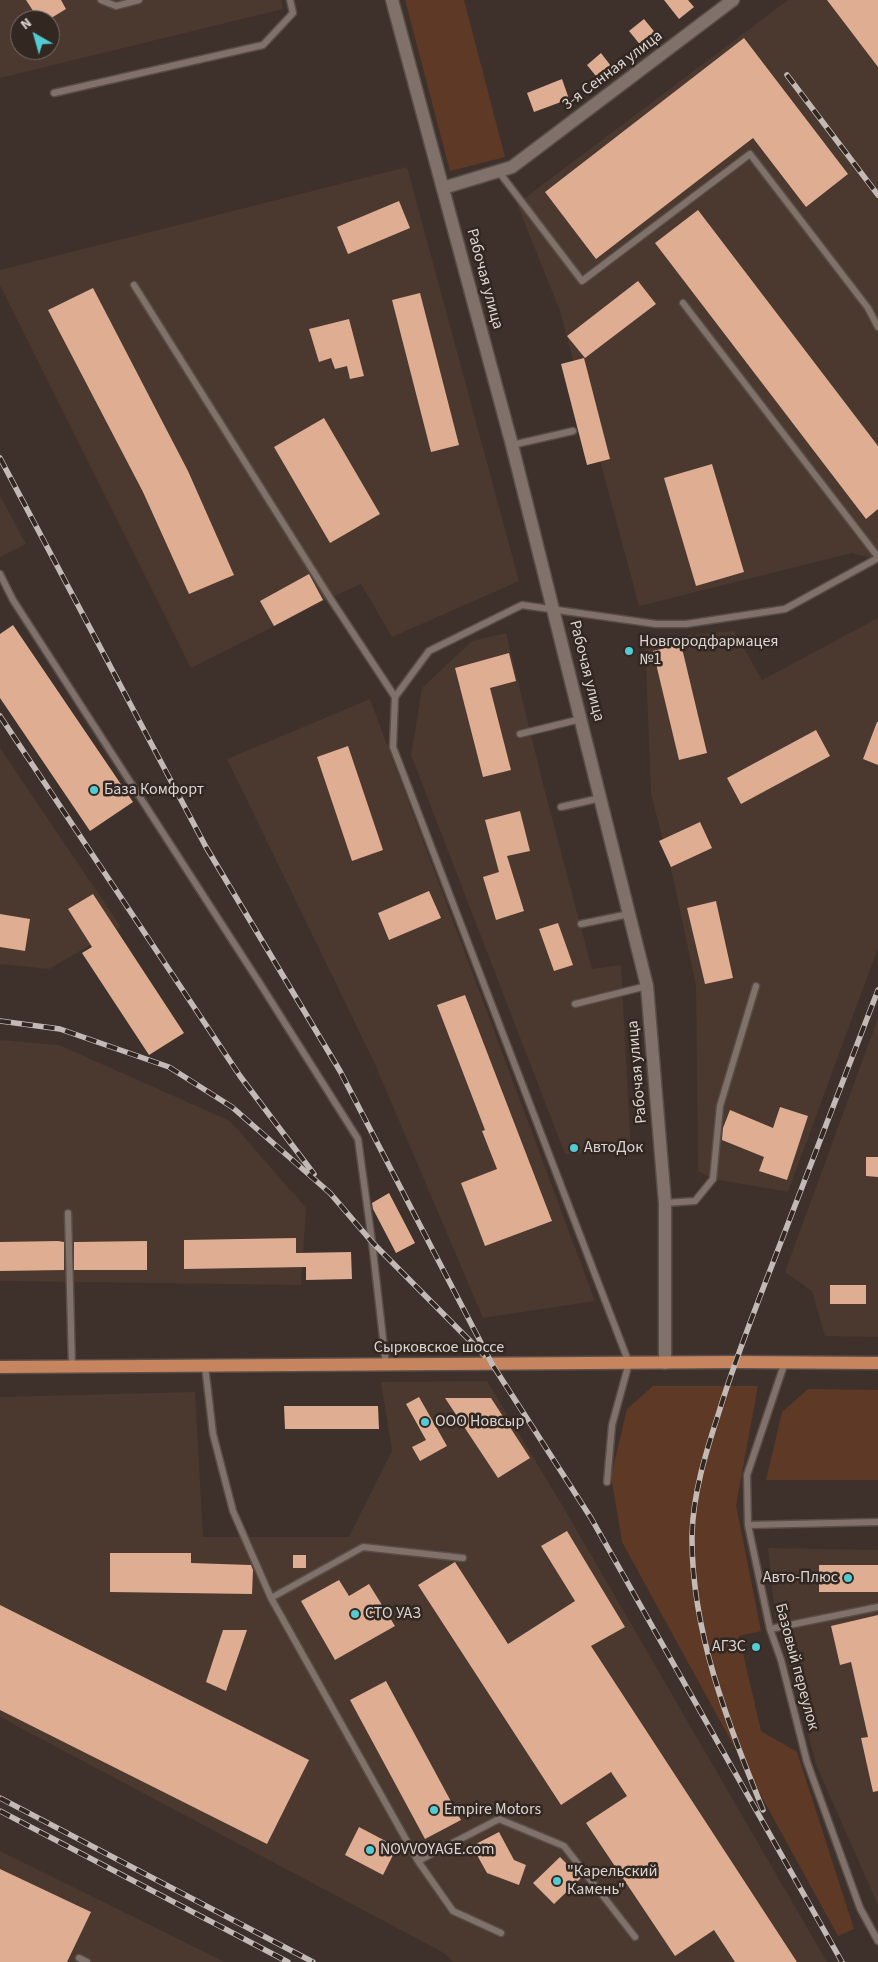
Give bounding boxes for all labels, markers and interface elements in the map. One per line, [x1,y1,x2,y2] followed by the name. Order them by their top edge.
[10,10,60,60] north arrow
[17,13,36,35] text: N
[559,27,667,115] street label: 3-я Сенная улица
[461,227,507,331] street label: Рабочая улица
[564,618,608,724] street label: Рабочая улица
[639,632,779,670] place label: Новгородфармацея №1
[623,645,635,657] marker: Новгородфармацея №1
[104,780,204,800] place label: База Комфорт
[88,784,100,796] marker: База Комфорт
[624,1020,652,1124] street label: Рабочая улица
[584,1138,643,1158] place label: АвтоДок
[568,1142,580,1154] marker: АвтоДок
[374,1338,504,1358] street label: Сырковское шоссе
[435,1412,524,1432] place label: ООО Новсыр
[419,1416,431,1428] marker: ООО Новсыр
[763,1568,838,1588] place label: Авто-Плюс
[842,1572,854,1584] marker: Авто-Плюс
[770,1601,822,1733] street label: Базовый переулок
[365,1604,421,1624] place label: СТО УАЗ
[349,1608,361,1620] marker: СТО УАЗ
[712,1637,746,1657] place label: АГЗС
[750,1641,762,1653] marker: АГЗС
[444,1800,541,1820] place label: Empire Motors
[428,1804,440,1816] marker: Empire Motors
[380,1840,495,1860] place label: NOVVOYAGE.com
[364,1844,376,1856] marker: NOVVOYAGE.com
[567,1862,658,1900] place label: "Карельский Камень"
[551,1875,563,1887] marker: "Карельский Камень"

